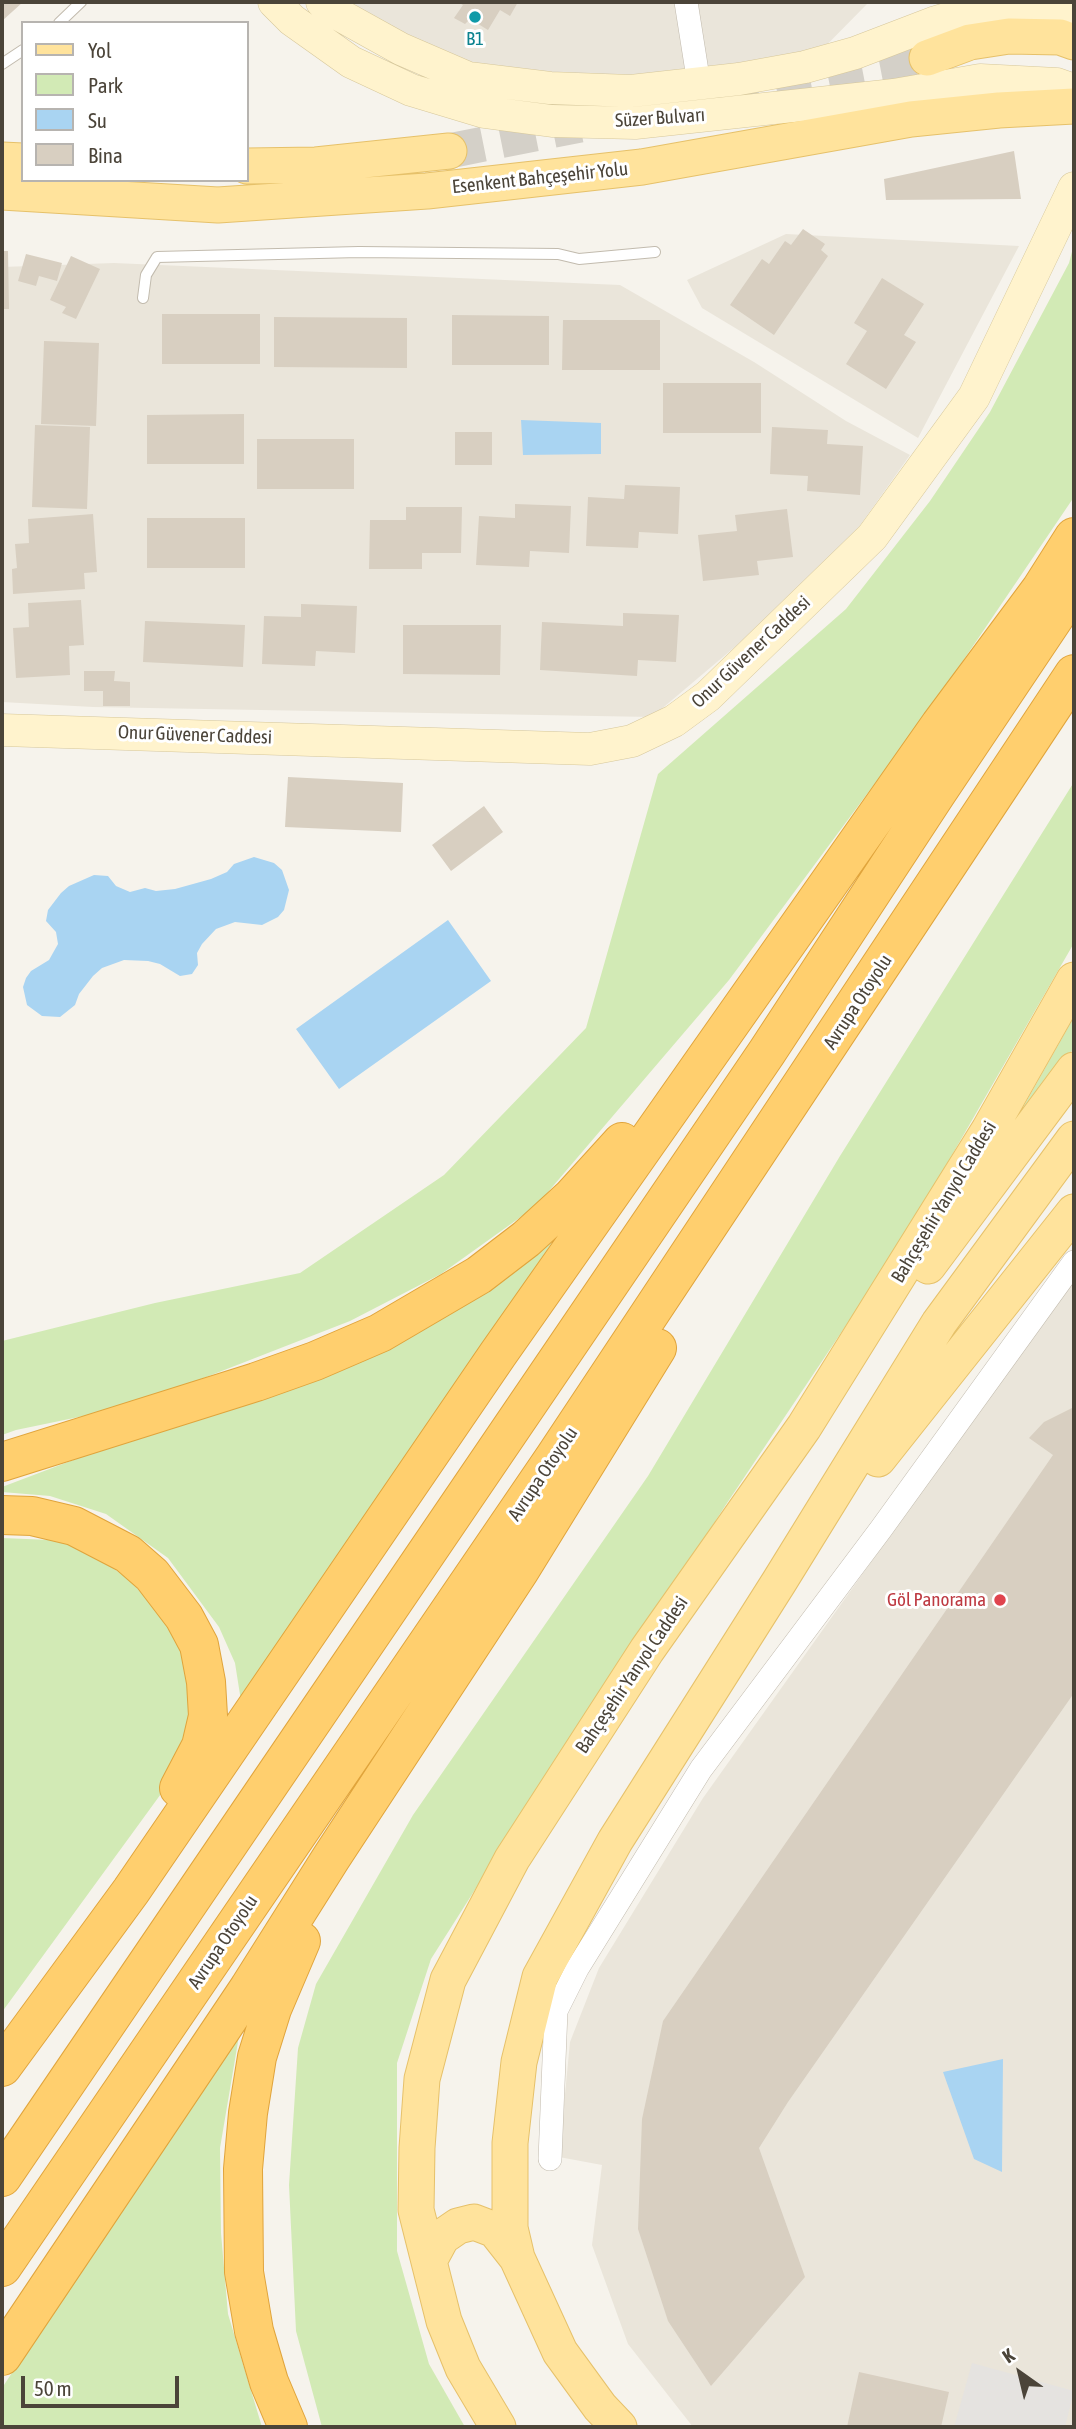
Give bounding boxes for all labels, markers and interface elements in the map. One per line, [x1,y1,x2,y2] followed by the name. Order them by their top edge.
[467,9,483,25] marker: B1
[21,21,248,182] legend
[466,28,484,50] place label: B1
[88,38,112,62] text: Yol
[88,73,123,97] text: Park
[614,103,706,133] street label: Süzer Bulvarı
[88,108,107,132] text: Su
[88,143,123,167] text: Bina
[451,157,629,199] street label: Esenkent Bahçeşehir Yolu
[687,591,815,713] street label: Onur Güvener Caddesi
[117,721,273,749] street label: Onur Güvener Caddesi
[819,950,897,1054] street label: Avrupa Otoyolu
[887,1117,1001,1287] street label: Bahçeşehir Yanyol Caddesi
[503,1423,583,1525] street label: Avrupa Otoyolu
[887,1589,986,1611] place label: Göl Panorama
[571,1592,693,1758] street label: Bahçeşehir Yanyol Caddesi
[992,1592,1008,1608] marker: Göl Panorama
[183,1891,263,1993] street label: Avrupa Otoyolu
[985,2338,1055,2408] north arrow
[998,2344,1018,2367] text: K
[24,2362,182,2406] scale bar
[34,2376,72,2400] text: 50 m

